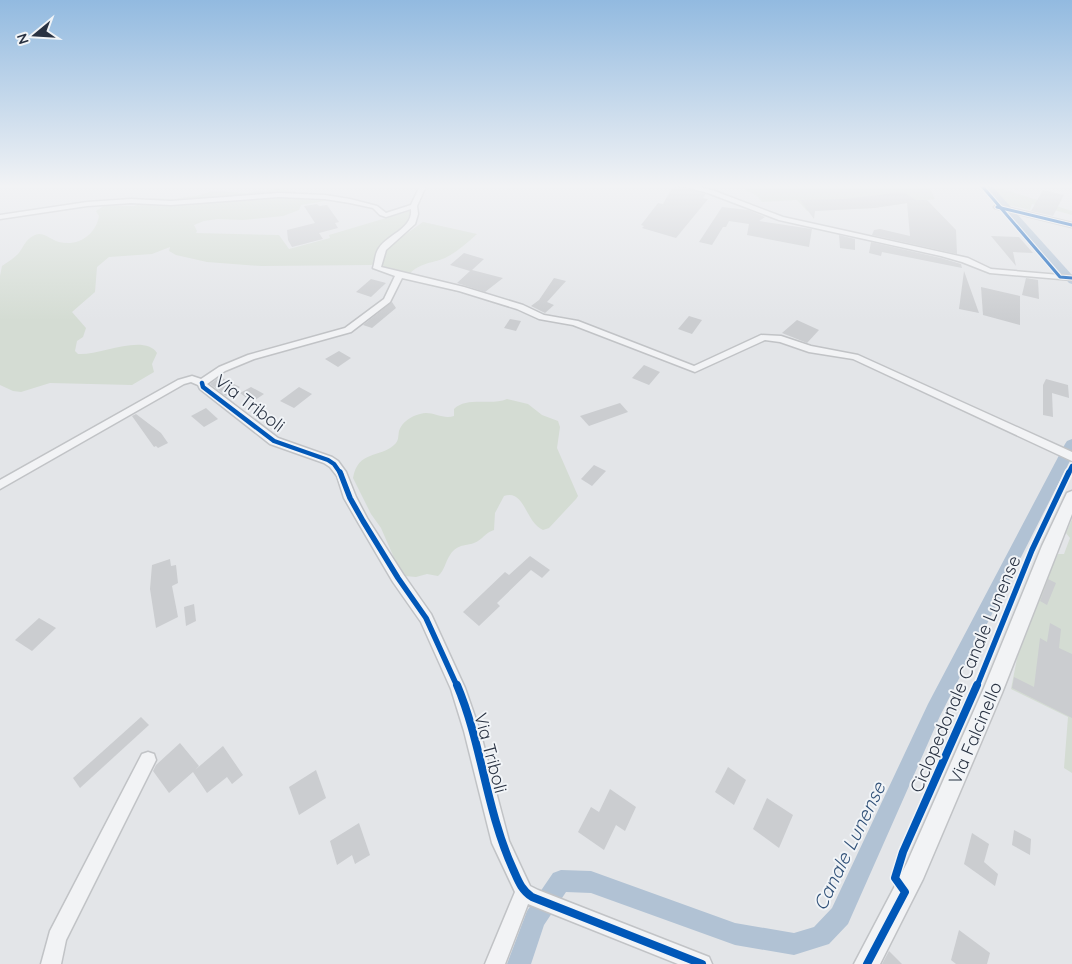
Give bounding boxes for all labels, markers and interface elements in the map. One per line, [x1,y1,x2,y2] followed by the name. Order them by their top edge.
[10,10,60,60] north arrow
[12,31,33,47] text: N
[210,369,290,437] street label: Via Triboli
[905,552,1025,796] street label: Ciclopedonale Canale Lunense
[943,678,1007,788] street label: Via Falcinello
[469,710,513,796] street label: Via Triboli
[808,777,891,914] water label: Canale Lunense

